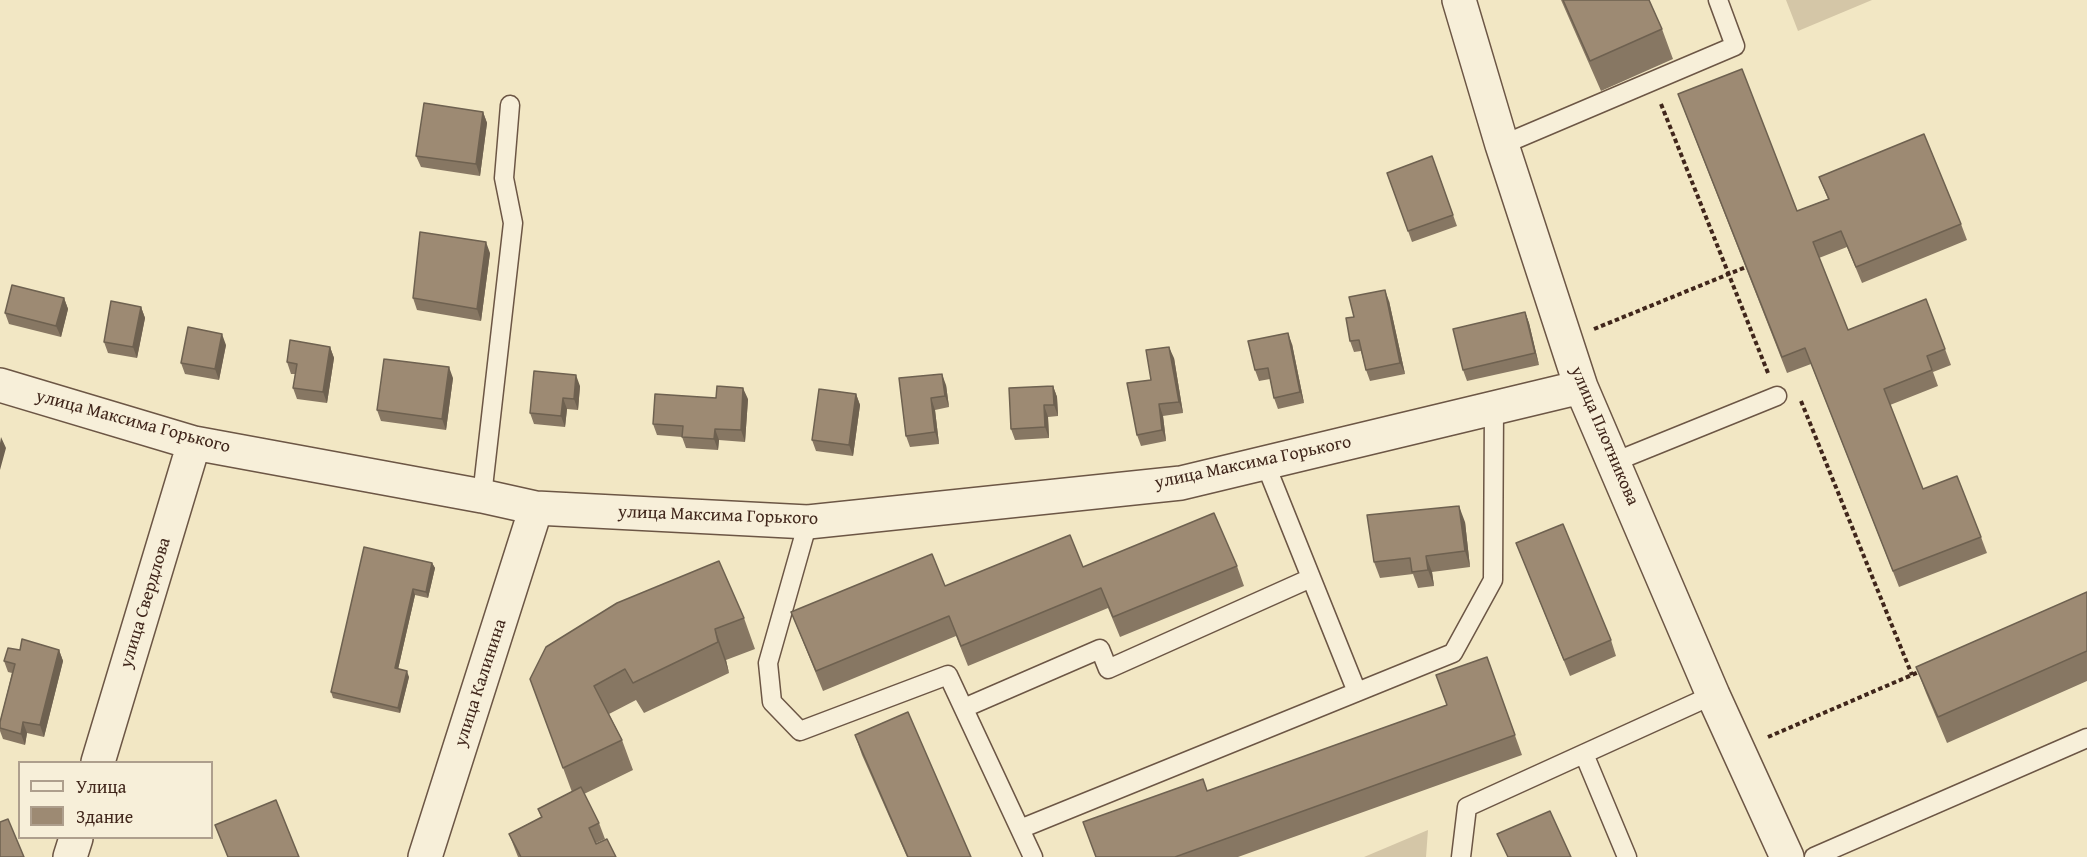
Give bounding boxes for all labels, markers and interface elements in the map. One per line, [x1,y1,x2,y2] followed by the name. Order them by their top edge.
[1565,363,1643,509] street label: улица Плотникова
[33,386,233,458] street label: улица Максима Горького
[1153,432,1353,494] street label: улица Максима Горького
[618,502,818,530] street label: улица Максима Горького
[116,535,176,671] street label: улица Свердлова
[450,616,512,750] street label: улица Калинина
[18,761,213,839] legend
[76,773,126,800] text: Улица
[76,803,133,830] text: Здание

